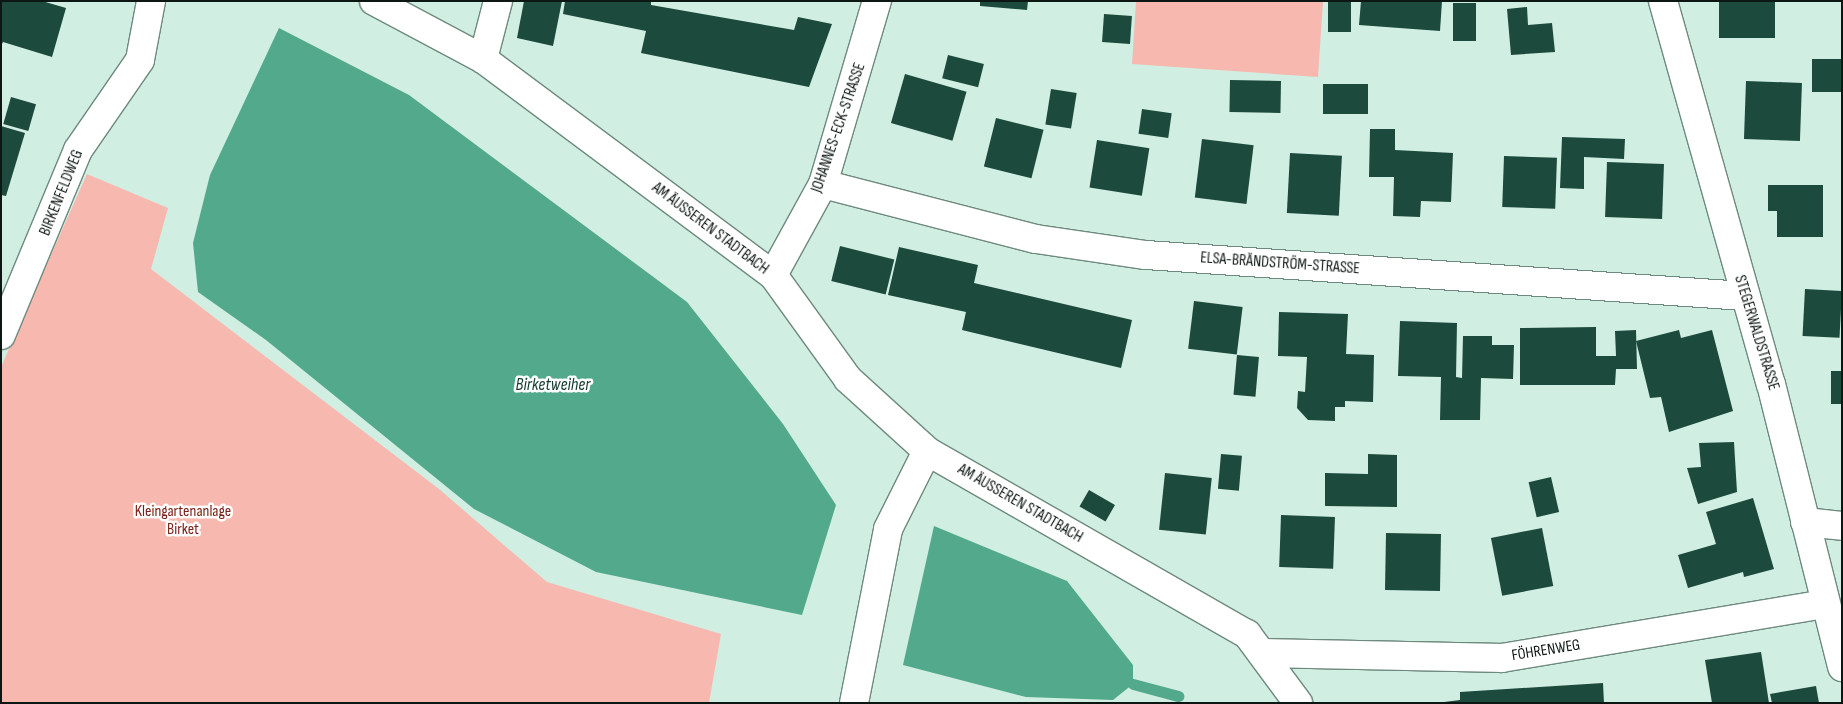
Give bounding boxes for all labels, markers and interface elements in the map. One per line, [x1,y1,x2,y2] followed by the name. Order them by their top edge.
[808,61,870,195] street label: JOHANNES-ECK-STRASSE
[36,147,88,239] street label: BIRKENFELDWEG
[648,179,772,279] street label: AM ÄUSSEREN STADTBACH
[1200,249,1360,279] street label: ELSA-BRÄNDSTRÖM-STRASSE
[1729,273,1783,393] street label: STEGERWALDSTRASSE
[516,374,590,396] water label: Birketweiher
[954,460,1086,548] street label: AM ÄUSSEREN STADTBACH
[135,502,231,540] park label: Kleingartenanlage Birket
[1510,636,1582,666] street label: FÖHRENWEG

